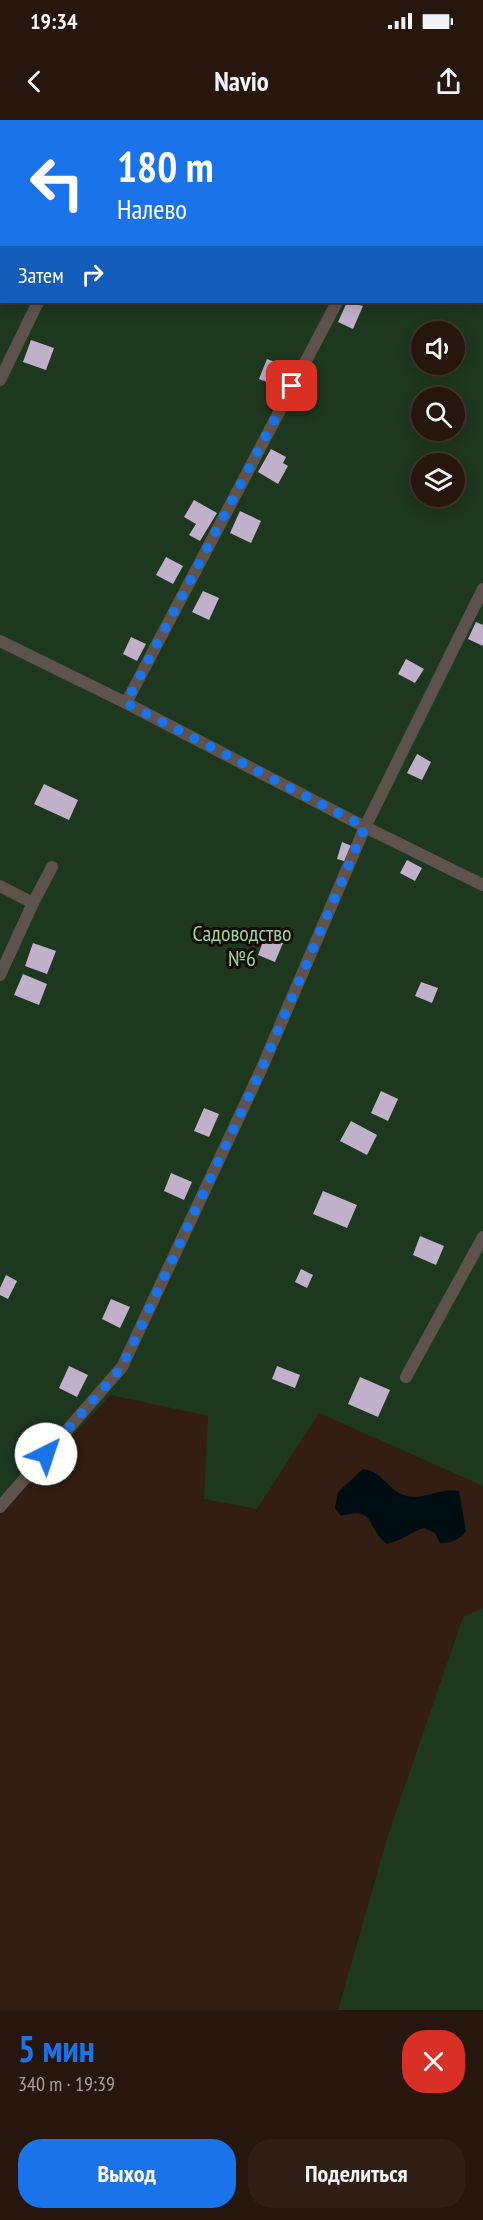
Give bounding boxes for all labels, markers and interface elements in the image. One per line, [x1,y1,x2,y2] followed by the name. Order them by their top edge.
[30,7,78,35] text: 19:34
[214,64,269,98] text: Navio
[18,65,51,98] icon: back
[432,65,465,98] icon: share
[117,139,214,194] text: 180 m
[18,144,96,222] icon: left
[117,192,187,226] text: Налево
[76,258,109,291] icon: right
[18,261,64,289] text: Затем
[411,321,465,507] map controls
[411,321,465,375] button: sound
[266,360,317,411] pin
[275,369,308,402] icon: arrive
[411,387,465,441] button: search
[411,453,465,507] button: layers
[192,919,292,972] park label: Садоводство №6
[14,1422,78,1486] position arrow
[18,2025,95,2072] text: 5 мин
[402,2030,465,2093] button: close
[18,2071,115,2097] text: 340 m · 19:39
[18,2139,236,2208] button: Выход
[248,2139,465,2208] button: Поделиться

